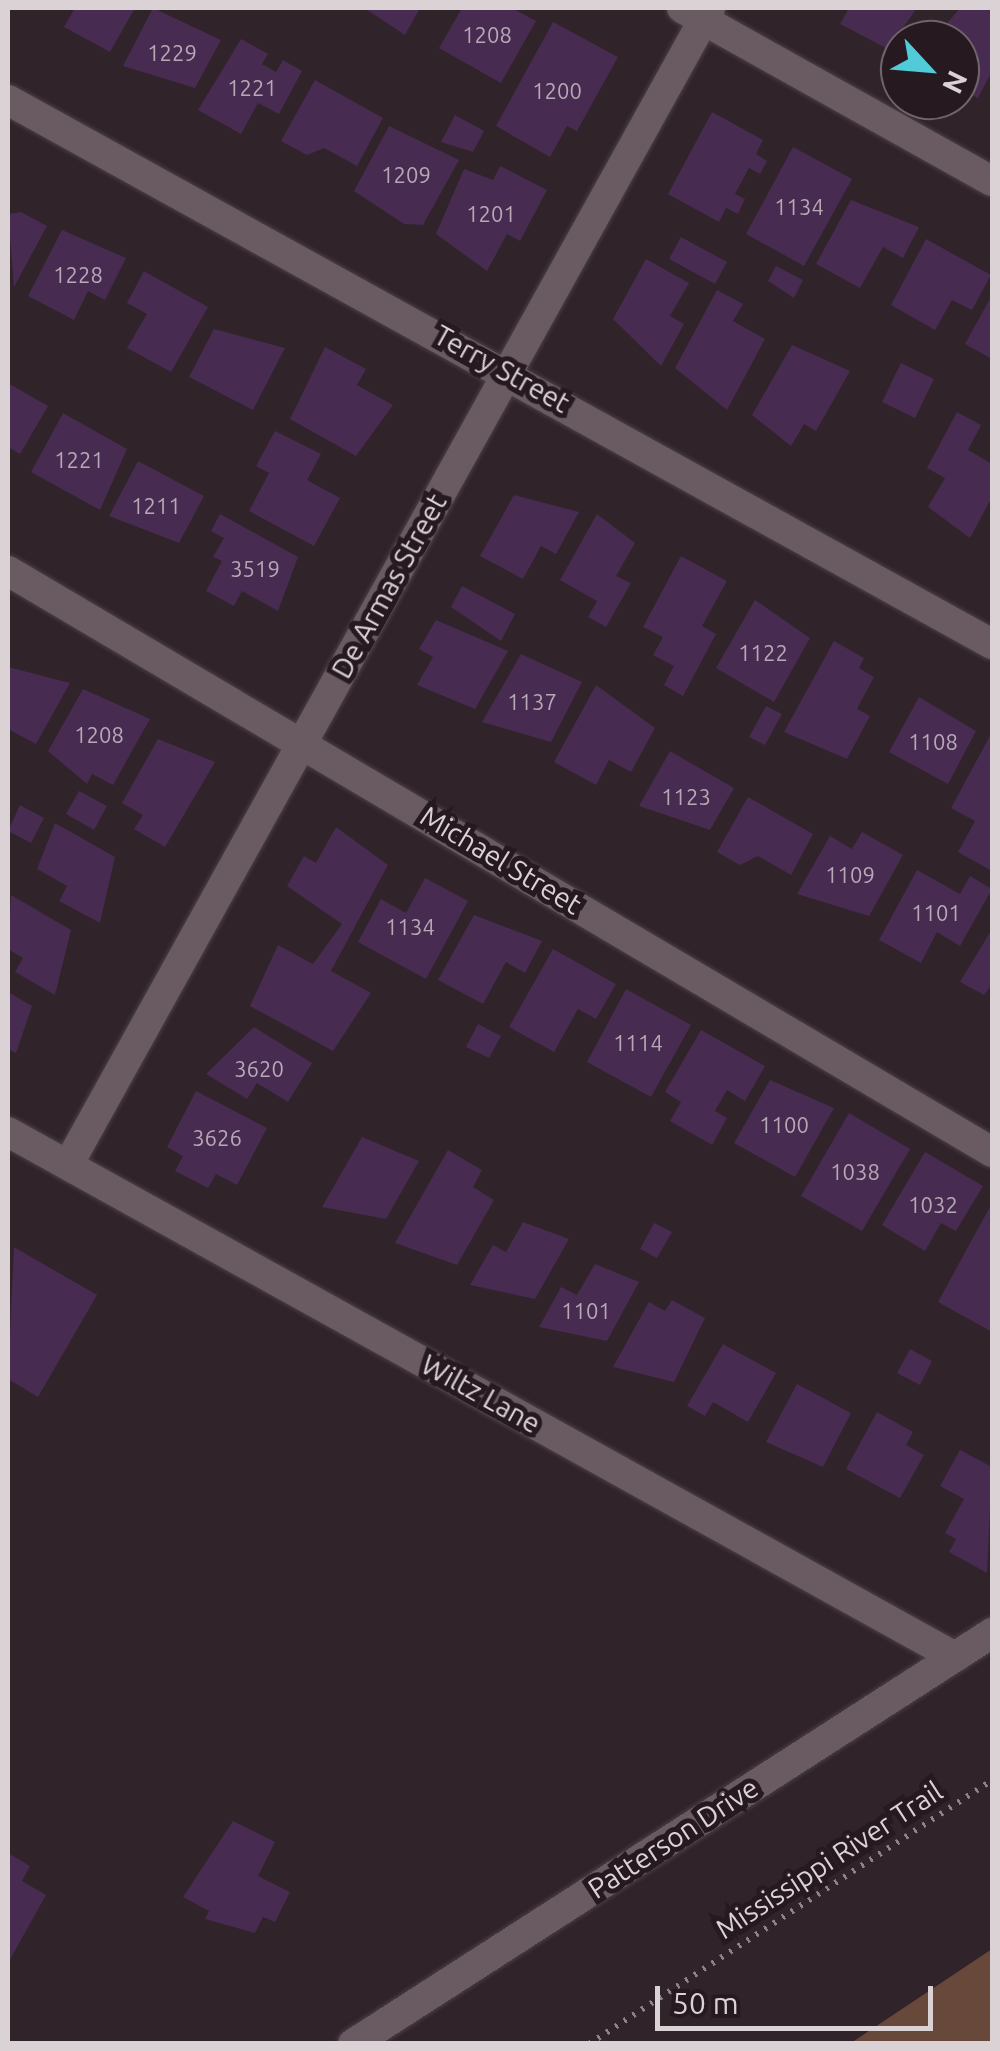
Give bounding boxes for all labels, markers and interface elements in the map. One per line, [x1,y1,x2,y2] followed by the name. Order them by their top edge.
[880,20,980,120] north arrow
[462,22,512,48] house number: 1208
[147,40,197,66] house number: 1229
[937,66,974,99] text: N
[227,75,277,101] house number: 1221
[532,78,582,104] house number: 1200
[381,162,431,188] house number: 1209
[774,194,824,220] house number: 1134
[466,201,516,227] house number: 1201
[53,262,103,288] house number: 1228
[428,318,576,420] street label: Terry Street
[54,447,104,473] house number: 1221
[324,488,454,684] street label: De Armas Street
[131,493,181,519] house number: 1211
[230,556,280,582] house number: 3519
[738,640,788,666] house number: 1122
[507,689,557,715] house number: 1137
[74,722,124,748] house number: 1208
[908,729,958,755] house number: 1108
[661,784,711,810] house number: 1123
[414,799,588,921] street label: Michael Street
[825,862,875,888] house number: 1109
[911,900,961,926] house number: 1101
[385,914,435,940] house number: 1134
[613,1030,663,1056] house number: 1114
[234,1056,284,1082] house number: 3620
[759,1112,809,1138] house number: 1100
[192,1125,242,1151] house number: 3626
[830,1159,880,1185] house number: 1038
[908,1192,958,1218] house number: 1032
[561,1298,611,1324] house number: 1101
[416,1348,546,1440] street label: Wiltz Lane
[582,1771,764,1905] street label: Patterson Drive
[709,1774,949,1946] street label: Mississippi River Trail
[660,1966,938,2028] scale bar
[672,1986,739,2020] text: 50 m

